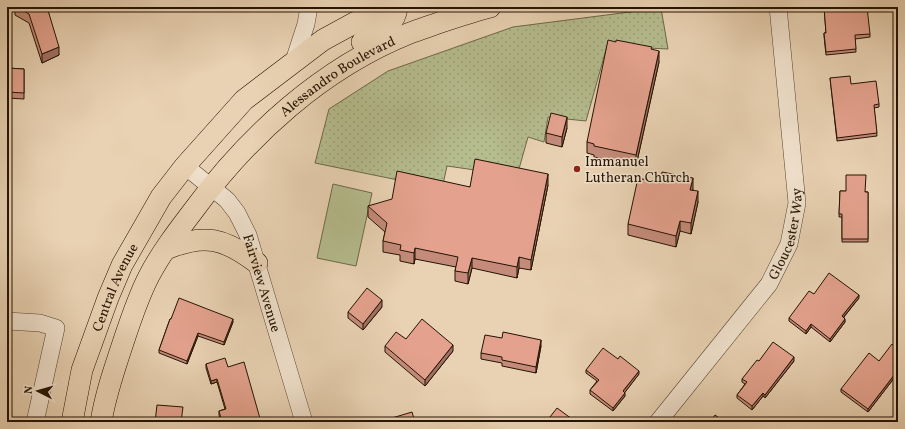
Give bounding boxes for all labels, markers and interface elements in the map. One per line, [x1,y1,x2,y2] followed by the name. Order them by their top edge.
[276,32,399,122] street label: Alessandro Boulevard
[585,153,690,188] place label: Immanuel Lutheran Church
[572,164,582,174] marker: Immanuel Lutheran Church
[765,186,808,283] street label: Gloucester Way
[237,232,285,335] street label: Fairview Avenue
[89,240,144,335] street label: Central Avenue
[18,371,58,411] north arrow
[22,385,37,395] text: N

